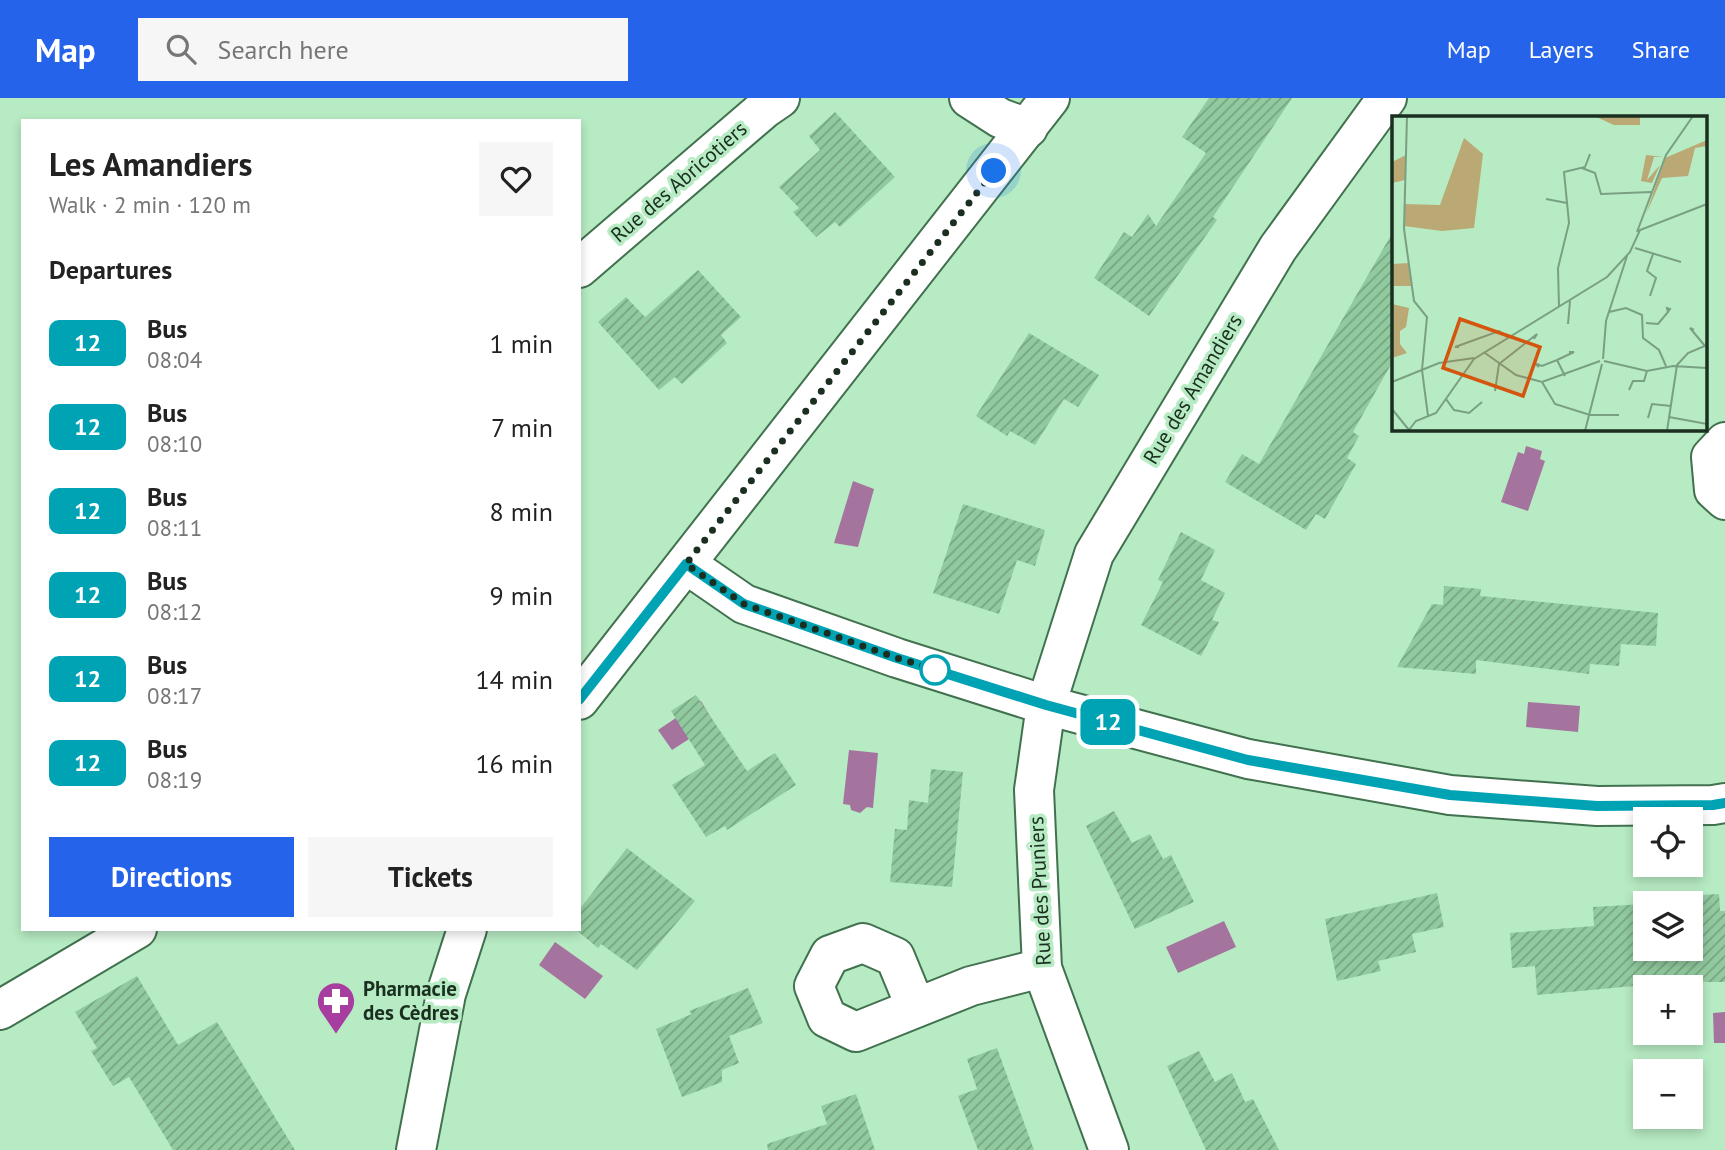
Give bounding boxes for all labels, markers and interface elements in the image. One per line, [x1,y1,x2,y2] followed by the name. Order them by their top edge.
[138,18,628,81] search box
[35,28,96,71] text: Map
[162,30,200,68] icon: search
[218,33,349,66] text: Search here
[1447,34,1491,65] text: Map
[1529,34,1594,65] text: Layers
[1632,34,1690,65] text: Share
[605,115,752,248] street label: Rue des Abricotiers
[1392,116,1708,430] inset map
[49,142,252,185] text: Les Amandiers
[479,142,553,216] button: heart
[976,153,1011,188] your location
[49,190,251,219] text: Walk · 2 min · 120 m
[49,253,172,286] text: Departures
[1137,309,1248,469] street label: Rue des Amandiers
[147,312,187,345] text: Bus
[74,327,101,358] text: 12
[490,327,553,360] text: 1 min
[147,345,202,374] text: 08:04
[147,396,187,429] text: Bus
[74,411,101,442] text: 12
[491,411,553,444] text: 7 min
[147,429,202,458] text: 08:10
[147,480,187,513] text: Bus
[74,495,101,526] text: 12
[490,495,553,528] text: 8 min
[147,513,202,542] text: 08:11
[147,564,187,597] text: Bus
[74,579,101,610] text: 12
[490,579,553,612] text: 9 min
[147,597,202,626] text: 08:12
[147,648,187,681] text: Bus
[920,655,950,685] unlabelled marker
[74,663,101,694] text: 12
[475,663,553,696] text: 14 min
[147,681,202,710] text: 08:17
[1076,699,1140,745] line badge: 12
[1094,706,1122,737] text: 12
[147,732,187,765] text: Bus
[74,747,101,778] text: 12
[475,747,553,780] text: 16 min
[147,765,202,794] text: 08:19
[1633,807,1703,1129] map controls
[1633,807,1703,877] button: locate
[1022,816,1057,966] street label: Rue des Pruniers
[49,837,294,917] button: Directions
[308,837,553,917] button: Tickets
[1633,891,1703,961] button: layers
[363,975,459,1026] place label: Pharmacie des Cèdres
[1633,975,1703,1045] button: +
[315,980,357,1035] pharmacy icon: Pharmacie des Cèdres
[1633,1059,1703,1129] button: −

